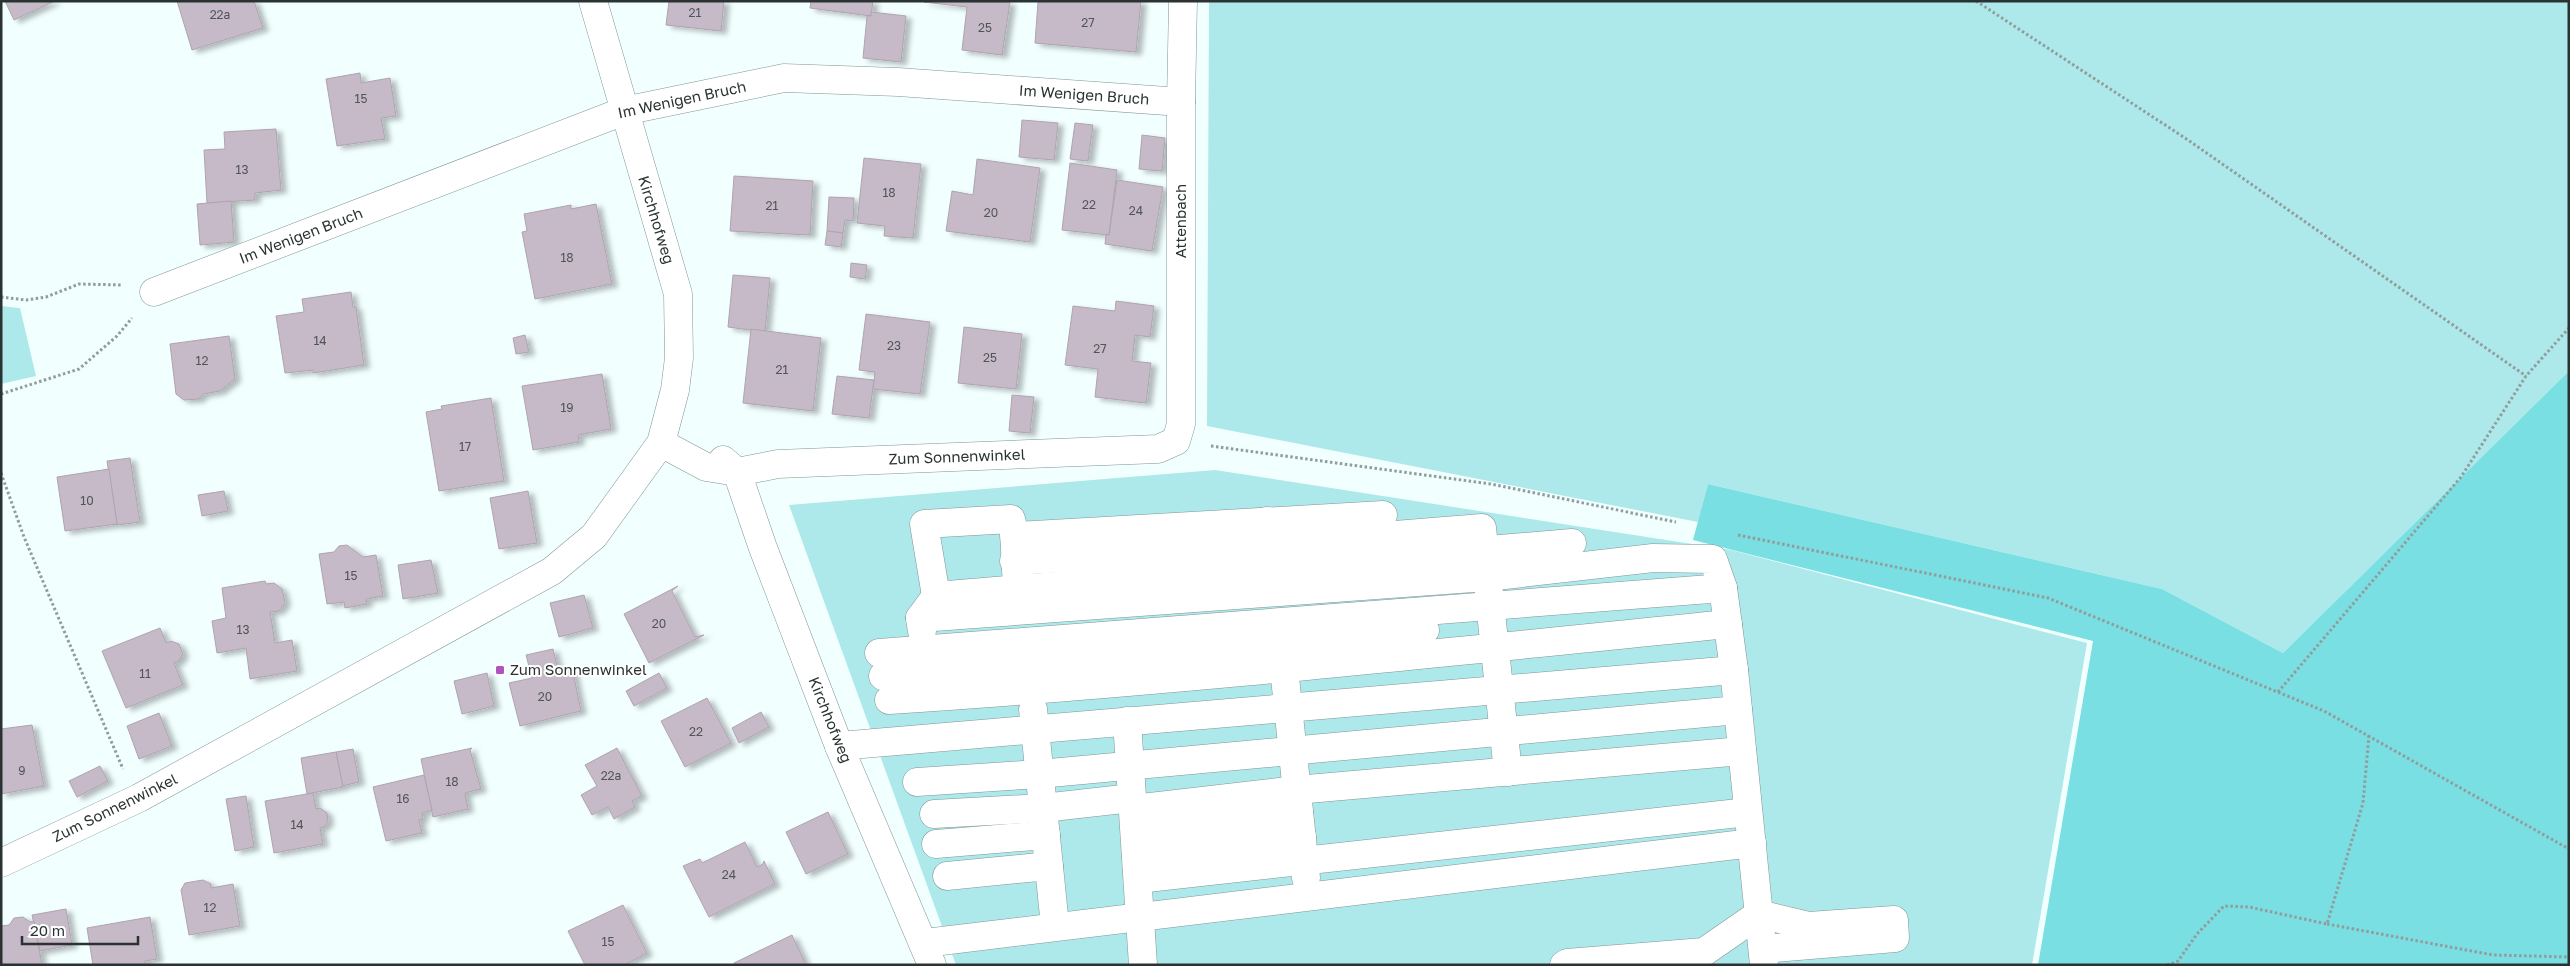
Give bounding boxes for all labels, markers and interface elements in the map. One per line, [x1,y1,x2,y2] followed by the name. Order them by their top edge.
[689,5,702,20] house number: 21
[210,7,230,22] house number: 22a
[1081,15,1095,30] house number: 27
[978,20,992,35] house number: 25
[616,77,748,121] street label: Im Wenigen Bruch
[1018,80,1150,108] street label: Im Wenigen Bruch
[355,91,367,106] house number: 15
[236,162,248,177] house number: 13
[635,173,679,266] street label: Kirchhofweg
[1171,184,1189,258] street label: Attenbach
[882,185,896,200] house number: 18
[1082,197,1096,212] house number: 22
[766,198,779,213] house number: 21
[236,203,365,267] street label: Im Wenigen Bruch
[1129,203,1143,218] house number: 24
[984,205,998,220] house number: 20
[560,250,574,265] house number: 18
[313,333,327,348] house number: 14
[887,338,901,353] house number: 23
[1093,341,1107,356] house number: 27
[983,350,997,365] house number: 25
[196,353,208,368] house number: 12
[776,362,789,377] house number: 21
[560,400,574,415] house number: 19
[459,439,471,454] house number: 17
[888,445,1026,467] street label: Zum Sonnenwinkel
[80,493,94,508] house number: 10
[345,568,357,583] house number: 15
[652,616,666,631] house number: 20
[237,622,249,637] house number: 13
[510,660,647,678] place label: Zum Sonnenwinkel
[494,664,506,676] marker: Zum Sonnenwinkel
[139,666,151,681] house number: 11
[805,674,856,765] street label: Kirchhofweg
[538,689,552,704] house number: 20
[689,724,703,739] house number: 22
[18,763,26,778] house number: 9
[601,768,621,783] house number: 22a
[49,769,180,845] street label: Zum Sonnenwinkel
[445,774,459,789] house number: 18
[396,791,410,806] house number: 16
[290,817,304,832] house number: 14
[722,867,736,882] house number: 24
[204,900,216,915] house number: 12
[22,914,139,946] scale bar
[30,921,65,939] text: 20 m
[602,934,614,949] house number: 15

